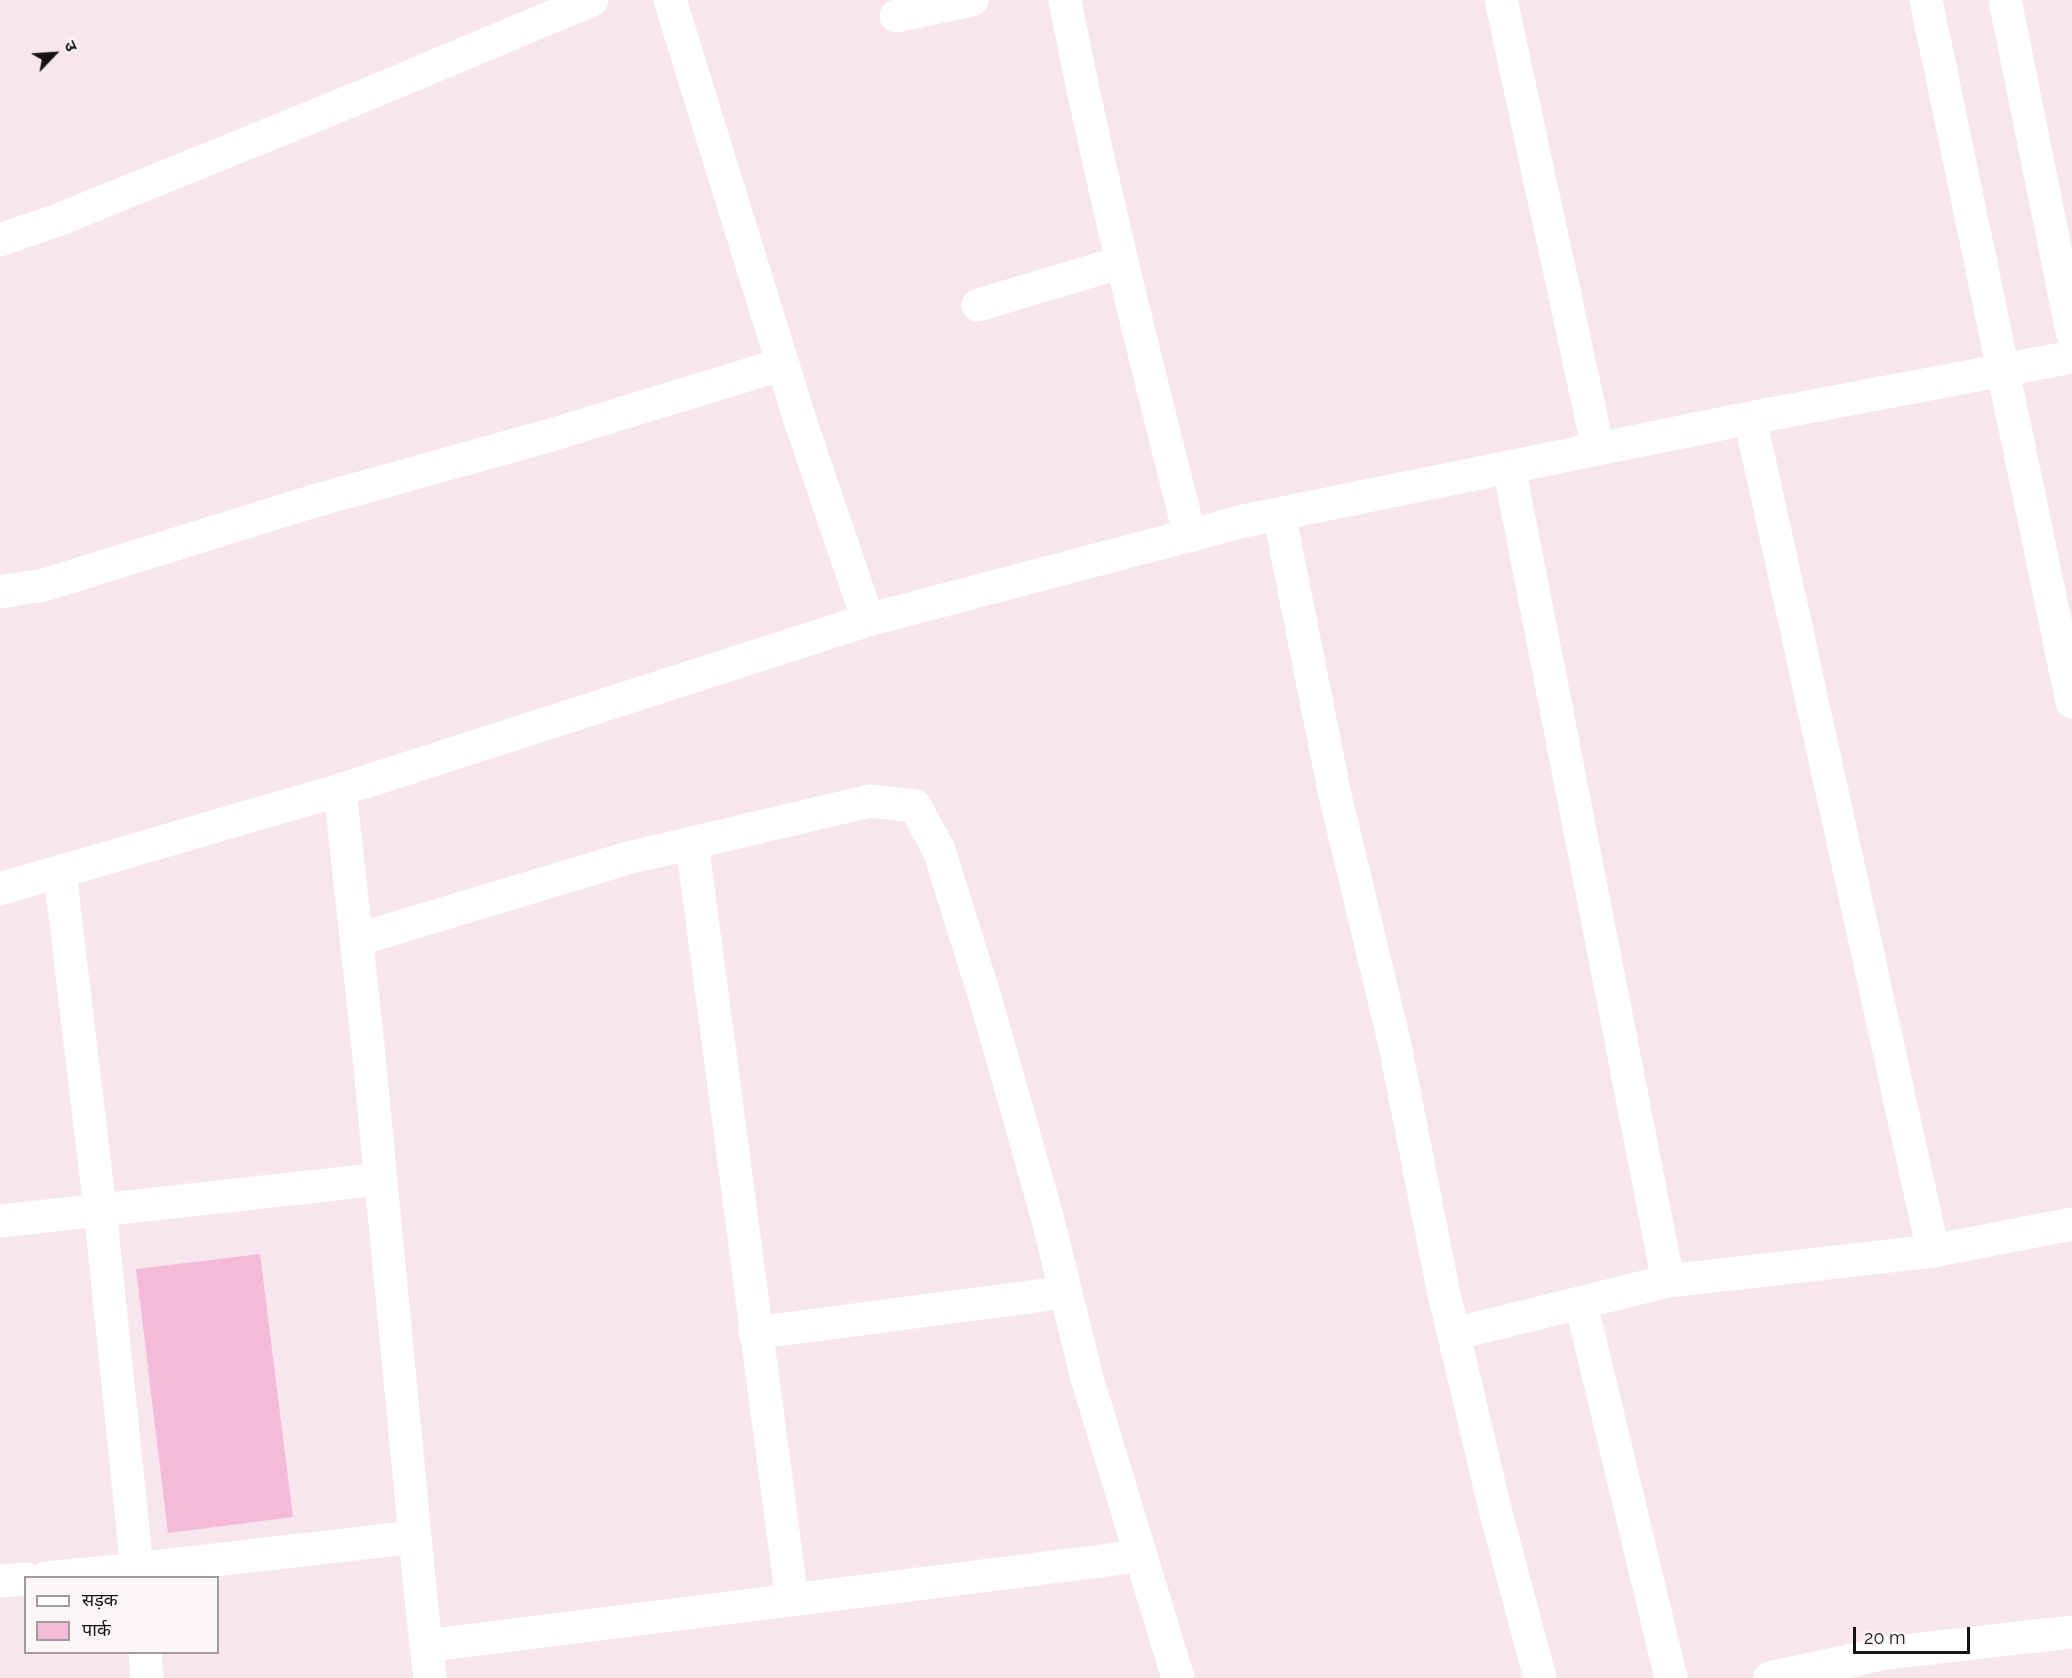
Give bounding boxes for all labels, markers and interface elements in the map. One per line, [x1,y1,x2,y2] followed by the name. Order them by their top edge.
[24,24,84,84] north arrow
[60,38,81,54] text: उ
[24,1576,219,1654] legend
[82,1589,118,1610] text: सड़क
[1856,1615,1973,1653] scale bar
[82,1619,111,1640] text: पार्क
[1864,1627,1906,1648] text: 20 m

